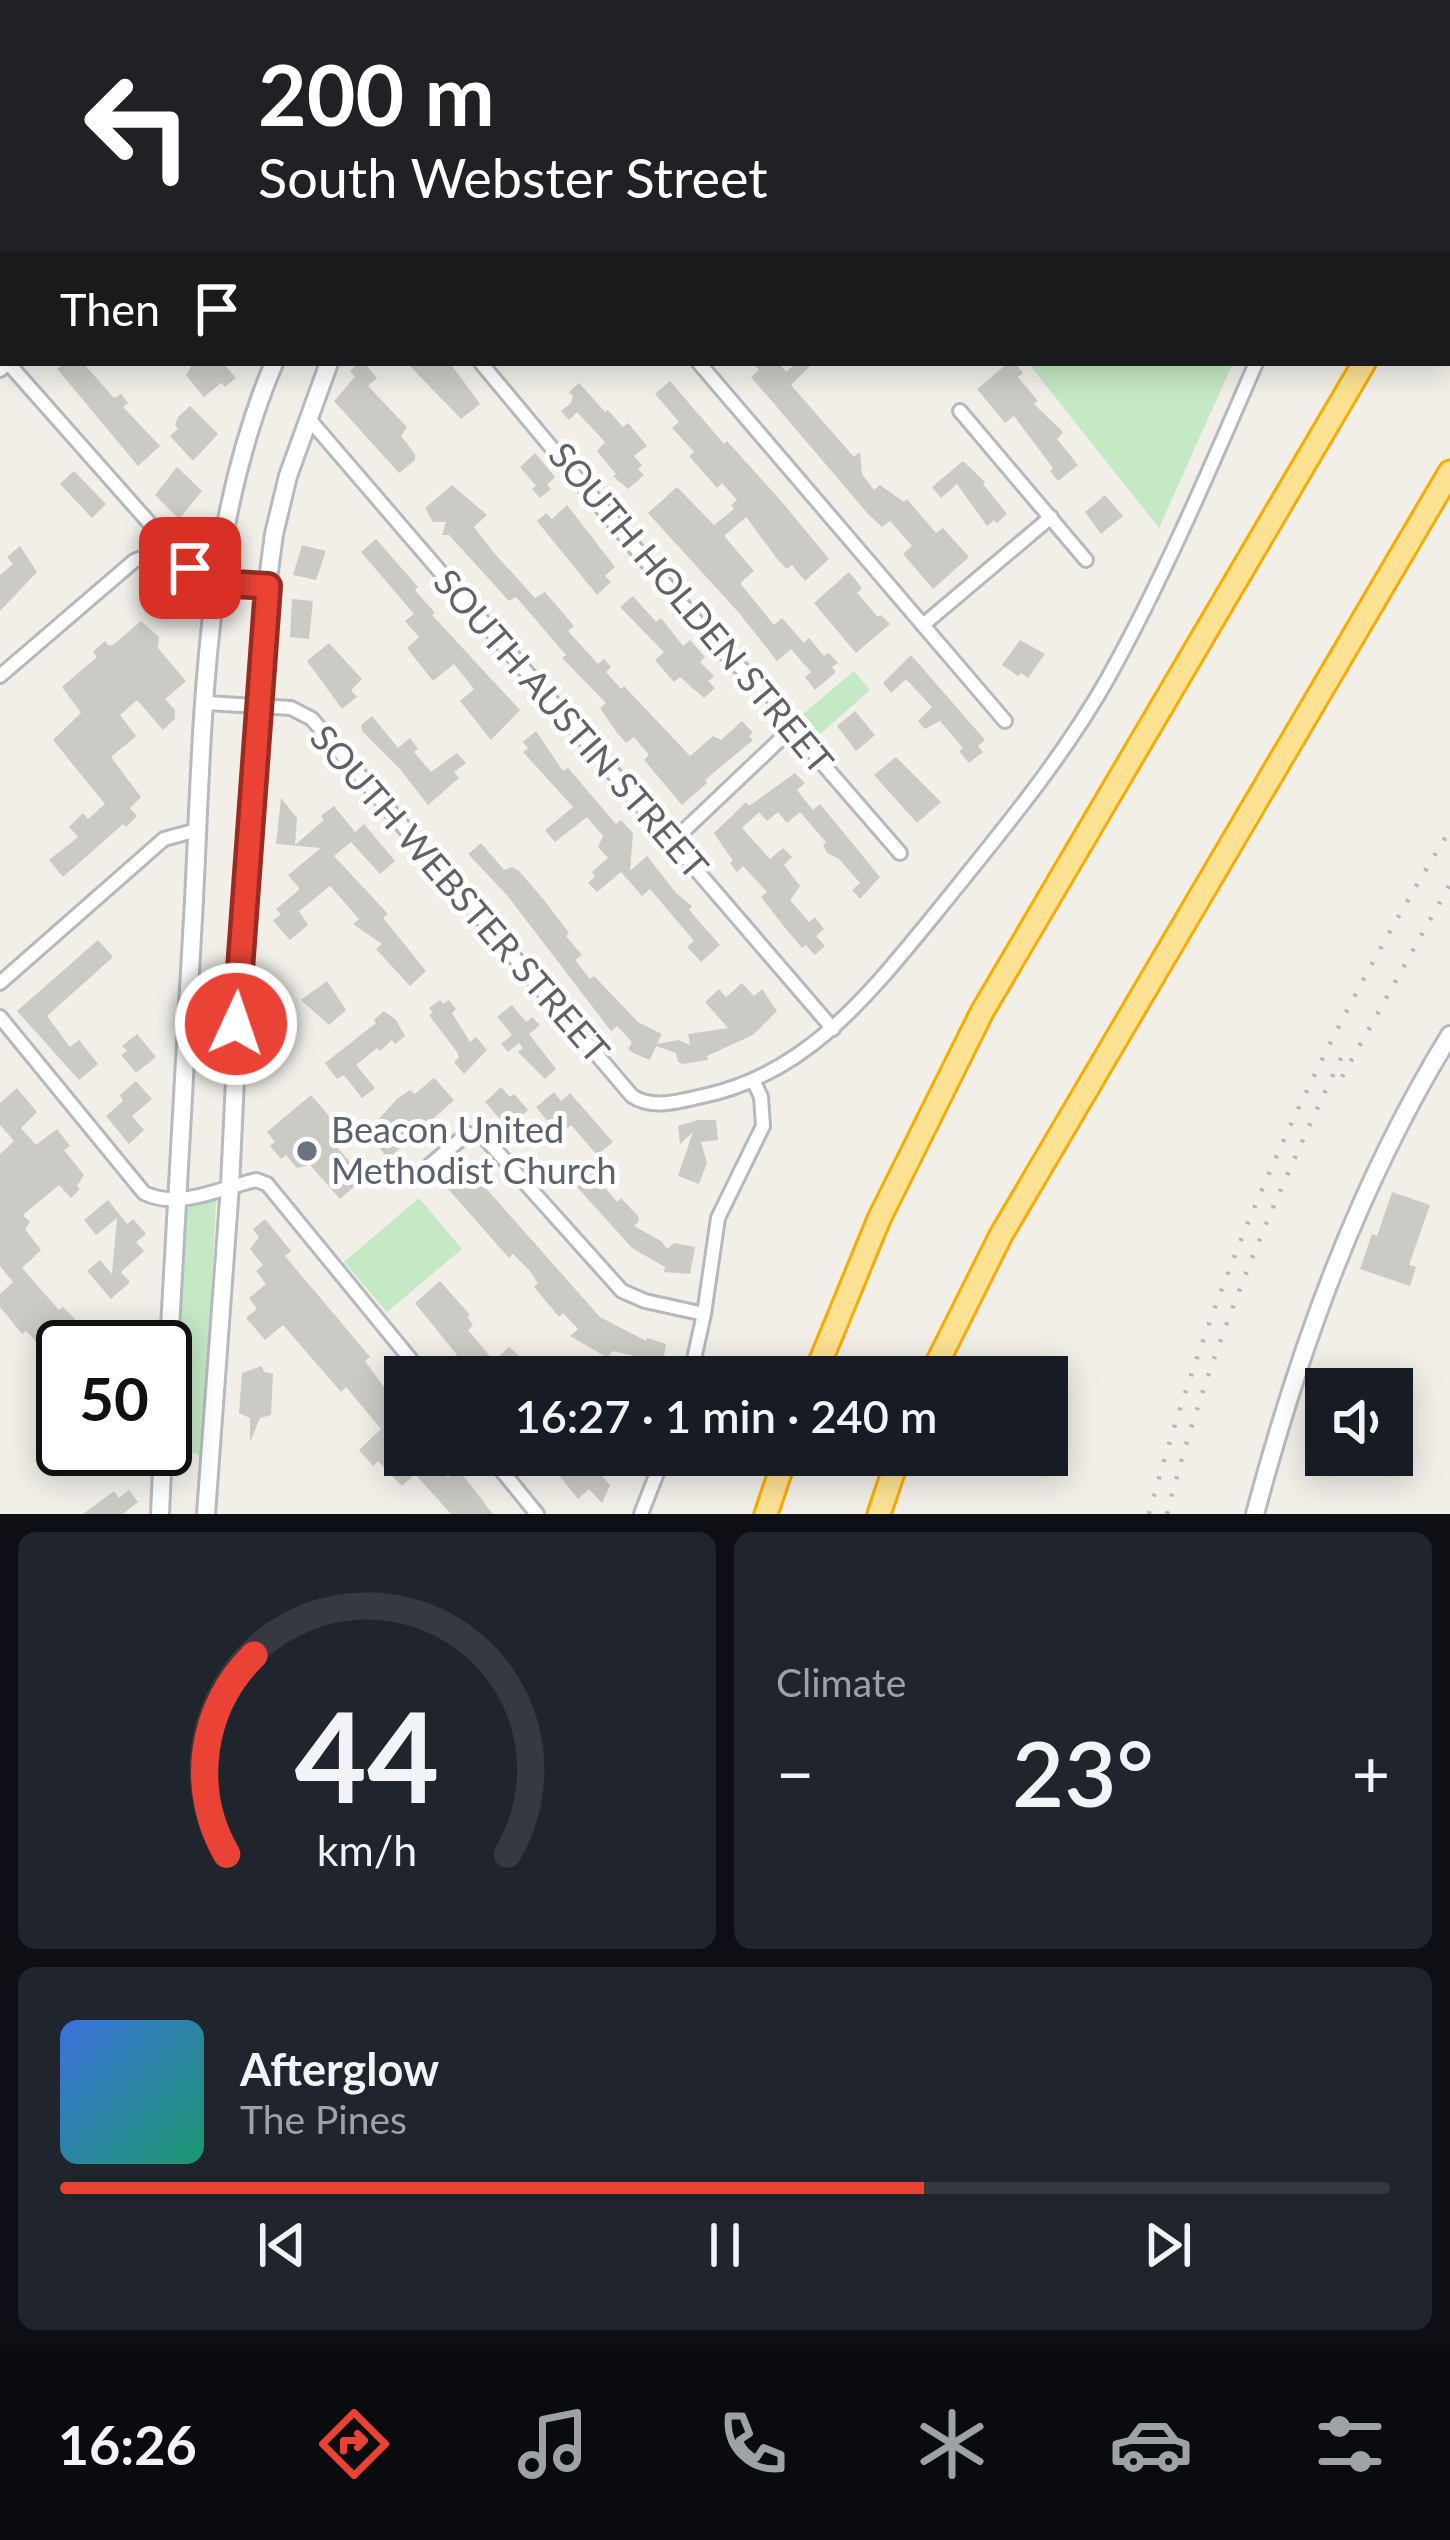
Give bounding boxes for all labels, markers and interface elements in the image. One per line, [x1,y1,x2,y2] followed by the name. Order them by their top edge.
[258,43,495,144] text: 200 m
[60,48,216,204] icon: left
[258,145,768,210] text: South Webster Street
[184,276,250,342] icon: arrive
[60,282,160,336] text: Then
[540,433,843,782] street label: SOUTH HOLDEN STREET
[139,517,241,619] pin
[157,535,223,601] icon: arrive
[425,560,718,887] street label: SOUTH AUSTIN STREET
[302,715,619,1071] street label: SOUTH WEBSTER STREET
[173,961,299,1087] position arrow
[331,1107,617,1192] place label: Beacon United Methodist Church
[294,1138,320,1164] marker: Beacon United Methodist Church
[36,1320,192,1476] speed limit sign: 50
[1305,1368,1413,1476] map controls
[1305,1368,1413,1476] button: sound
[515,1389,937,1443] text: 16:27 · 1 min · 240 m
[776,1659,906,1705] text: Climate
[295,1680,439,1830] text: 44
[1012,1718,1154,1826] text: 23°
[776,1733,814,1812] text: −
[1352,1733,1390,1812] text: +
[317,1823,417,1874] text: km/h
[240,2042,439,2096] text: Afterglow
[240,2096,407,2142] text: The Pines
[249,2212,315,2278] icon: previous
[692,2212,758,2278] icon: pause
[1135,2212,1201,2278] icon: next
[312,2402,396,2486] icon: directions
[511,2402,595,2486] icon: music
[711,2402,795,2486] icon: phone
[910,2402,994,2486] icon: climate
[1109,2402,1193,2486] icon: car
[1308,2402,1392,2486] icon: filters
[58,2412,197,2477] text: 16:26

